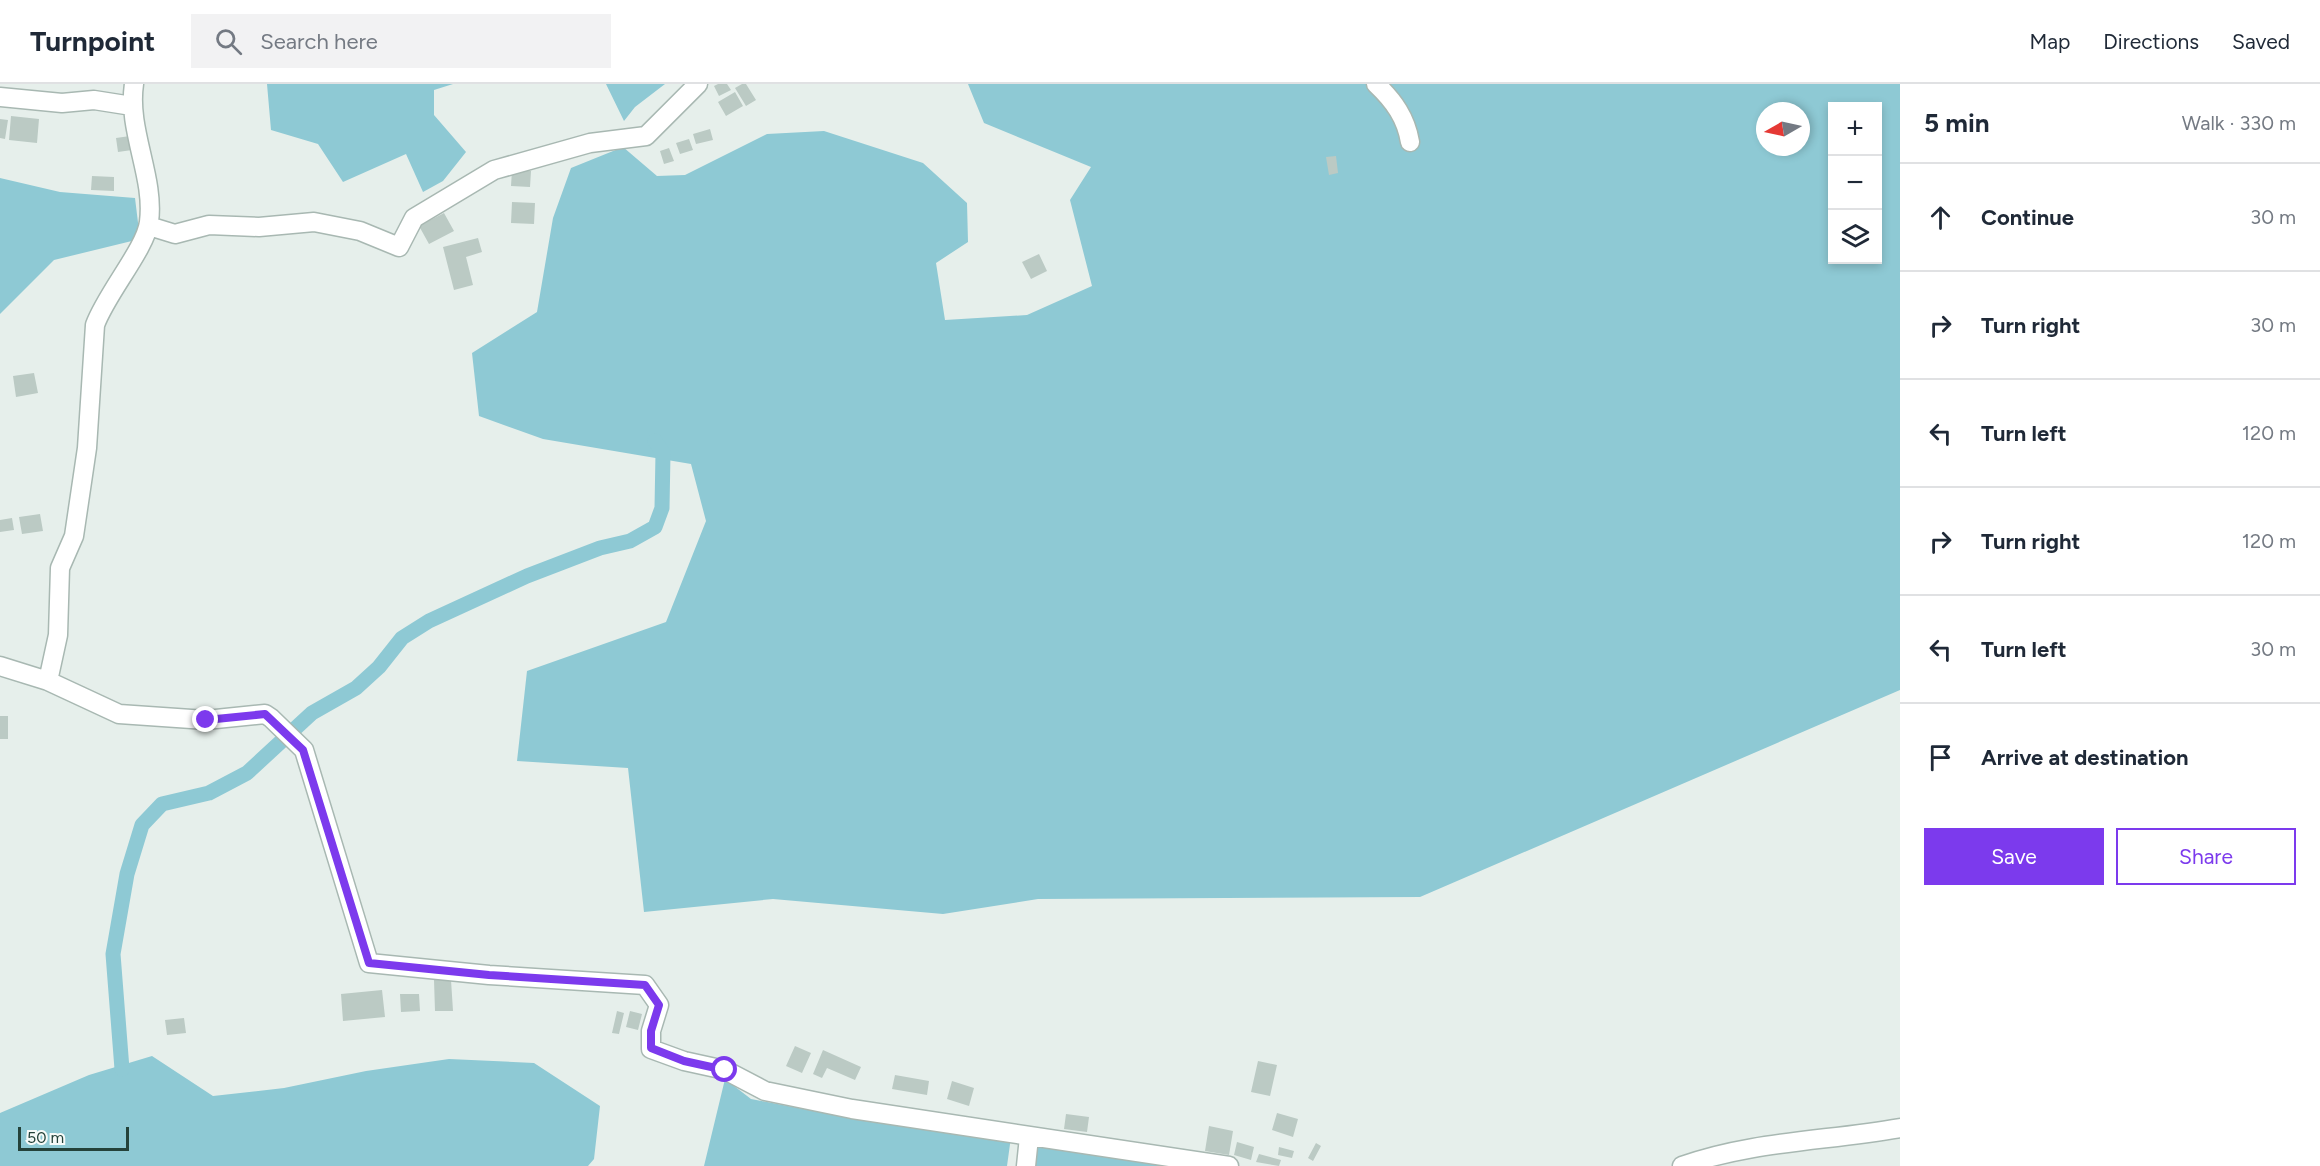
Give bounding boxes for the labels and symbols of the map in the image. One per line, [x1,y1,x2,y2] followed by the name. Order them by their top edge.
[1756,102,1810,156] north arrow
[192,706,218,732] route end
[711,1056,737,1082] route start
[18,1124,129,1152] scale bar

